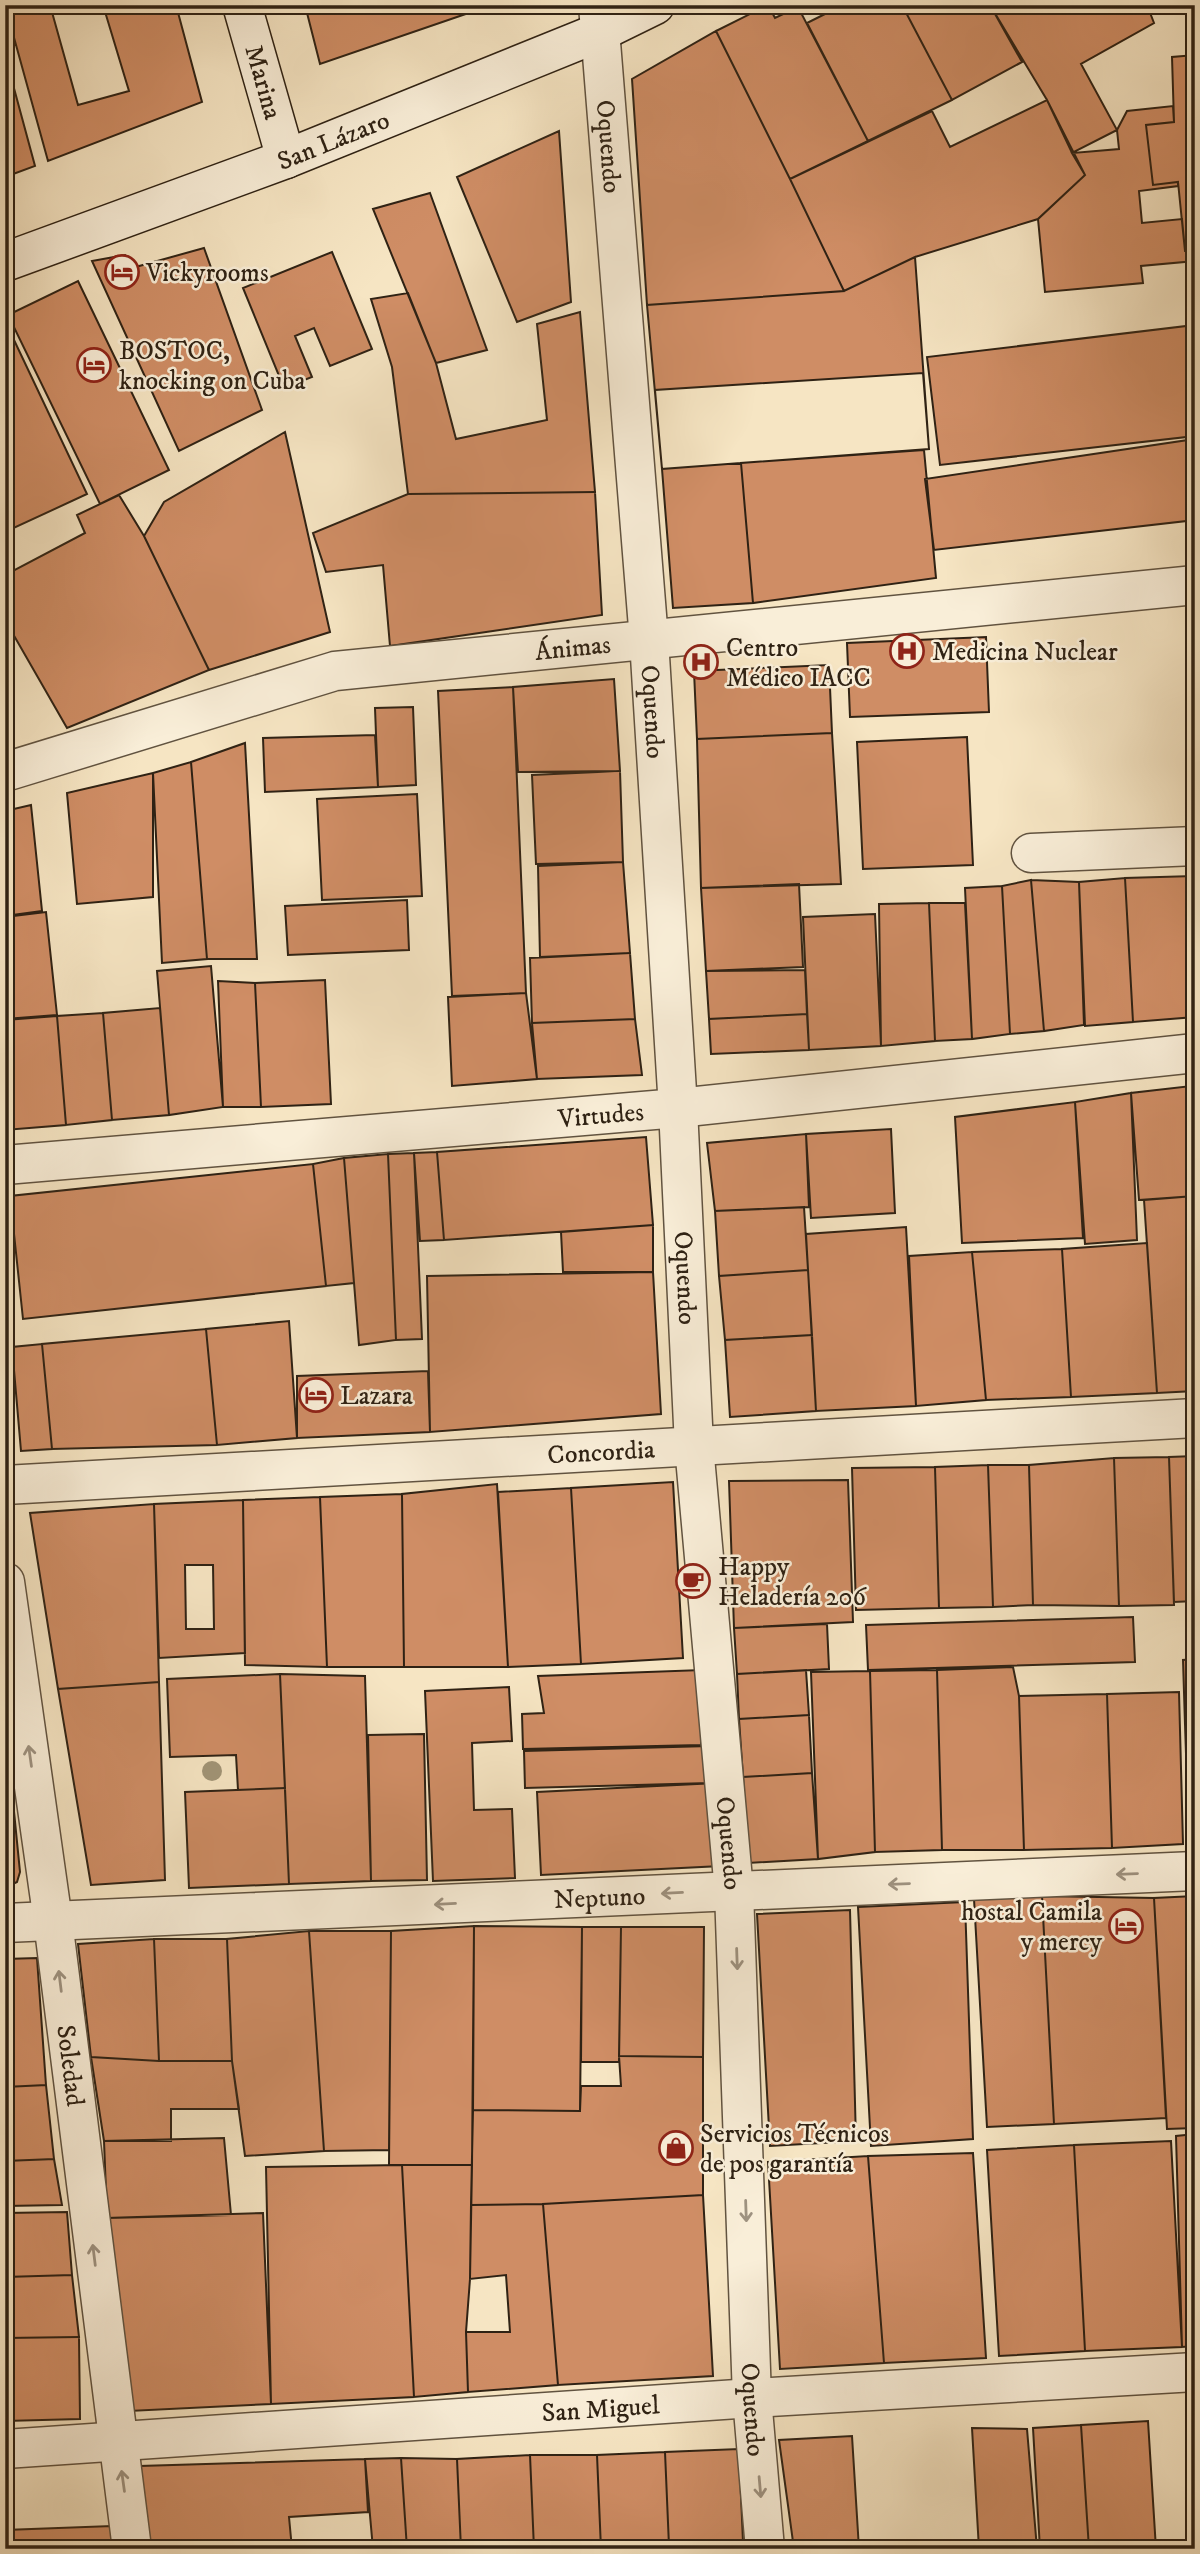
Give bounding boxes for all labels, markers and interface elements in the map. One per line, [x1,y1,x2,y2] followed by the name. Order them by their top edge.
[236,41,289,123] street label: Marina
[588,99,628,195] street label: Oquendo
[273,104,395,179] street label: San Lázaro
[103,253,141,291] hotel icon: Vickyrooms
[145,257,269,290] place label: Vickyrooms
[119,335,306,398] place label: BOSTOC, knocking on Cuba
[75,346,113,384] hotel icon: BOSTOC, knocking on Cuba
[533,629,612,669] street label: Ánimas
[726,632,871,695] place label: Centro Médico IACC
[888,632,926,670] hospital icon: Medicina Nuclear
[932,636,1118,669] place label: Medicina Nuclear
[682,643,720,681] hospital icon: Centro Médico IACC
[633,664,671,760] street label: Oquendo
[556,1096,645,1136] street label: Virtudes
[666,1230,703,1326] street label: Oquendo
[297,1376,335,1414] hotel icon: Lazara
[340,1380,413,1413] place label: Lazara
[547,1433,656,1472] street label: Concordia
[718,1551,868,1614] place label: Happy Heladería 206
[674,1562,712,1600] cafe icon: Happy Heladería 206
[23,1745,36,1768] one-way arrow
[708,1795,749,1891] street label: Oquendo
[1116,1868,1138,1881] one-way arrow
[888,1877,911,1890] one-way arrow
[553,1880,646,1917] street label: Neptuno
[661,1887,684,1900] one-way arrow
[961,1896,1103,1959] place label: hostal Camila y mercy
[433,1897,456,1910] one-way arrow
[1107,1907,1145,1945] hotel icon: hostal Camila y mercy
[730,1947,743,1970] one-way arrow
[54,1970,67,1993] one-way arrow
[48,2023,91,2108] street label: Soledad
[700,2118,889,2181] place label: Servicios Técnicos de pos garantía
[657,2129,695,2167] shop icon: Servicios Técnicos de pos garantía
[739,2199,752,2222] one-way arrow
[88,2245,101,2267] one-way arrow
[733,2362,772,2458] street label: Oquendo
[541,2389,661,2430] street label: San Miguel
[116,2470,129,2493] one-way arrow
[754,2475,767,2498] one-way arrow

